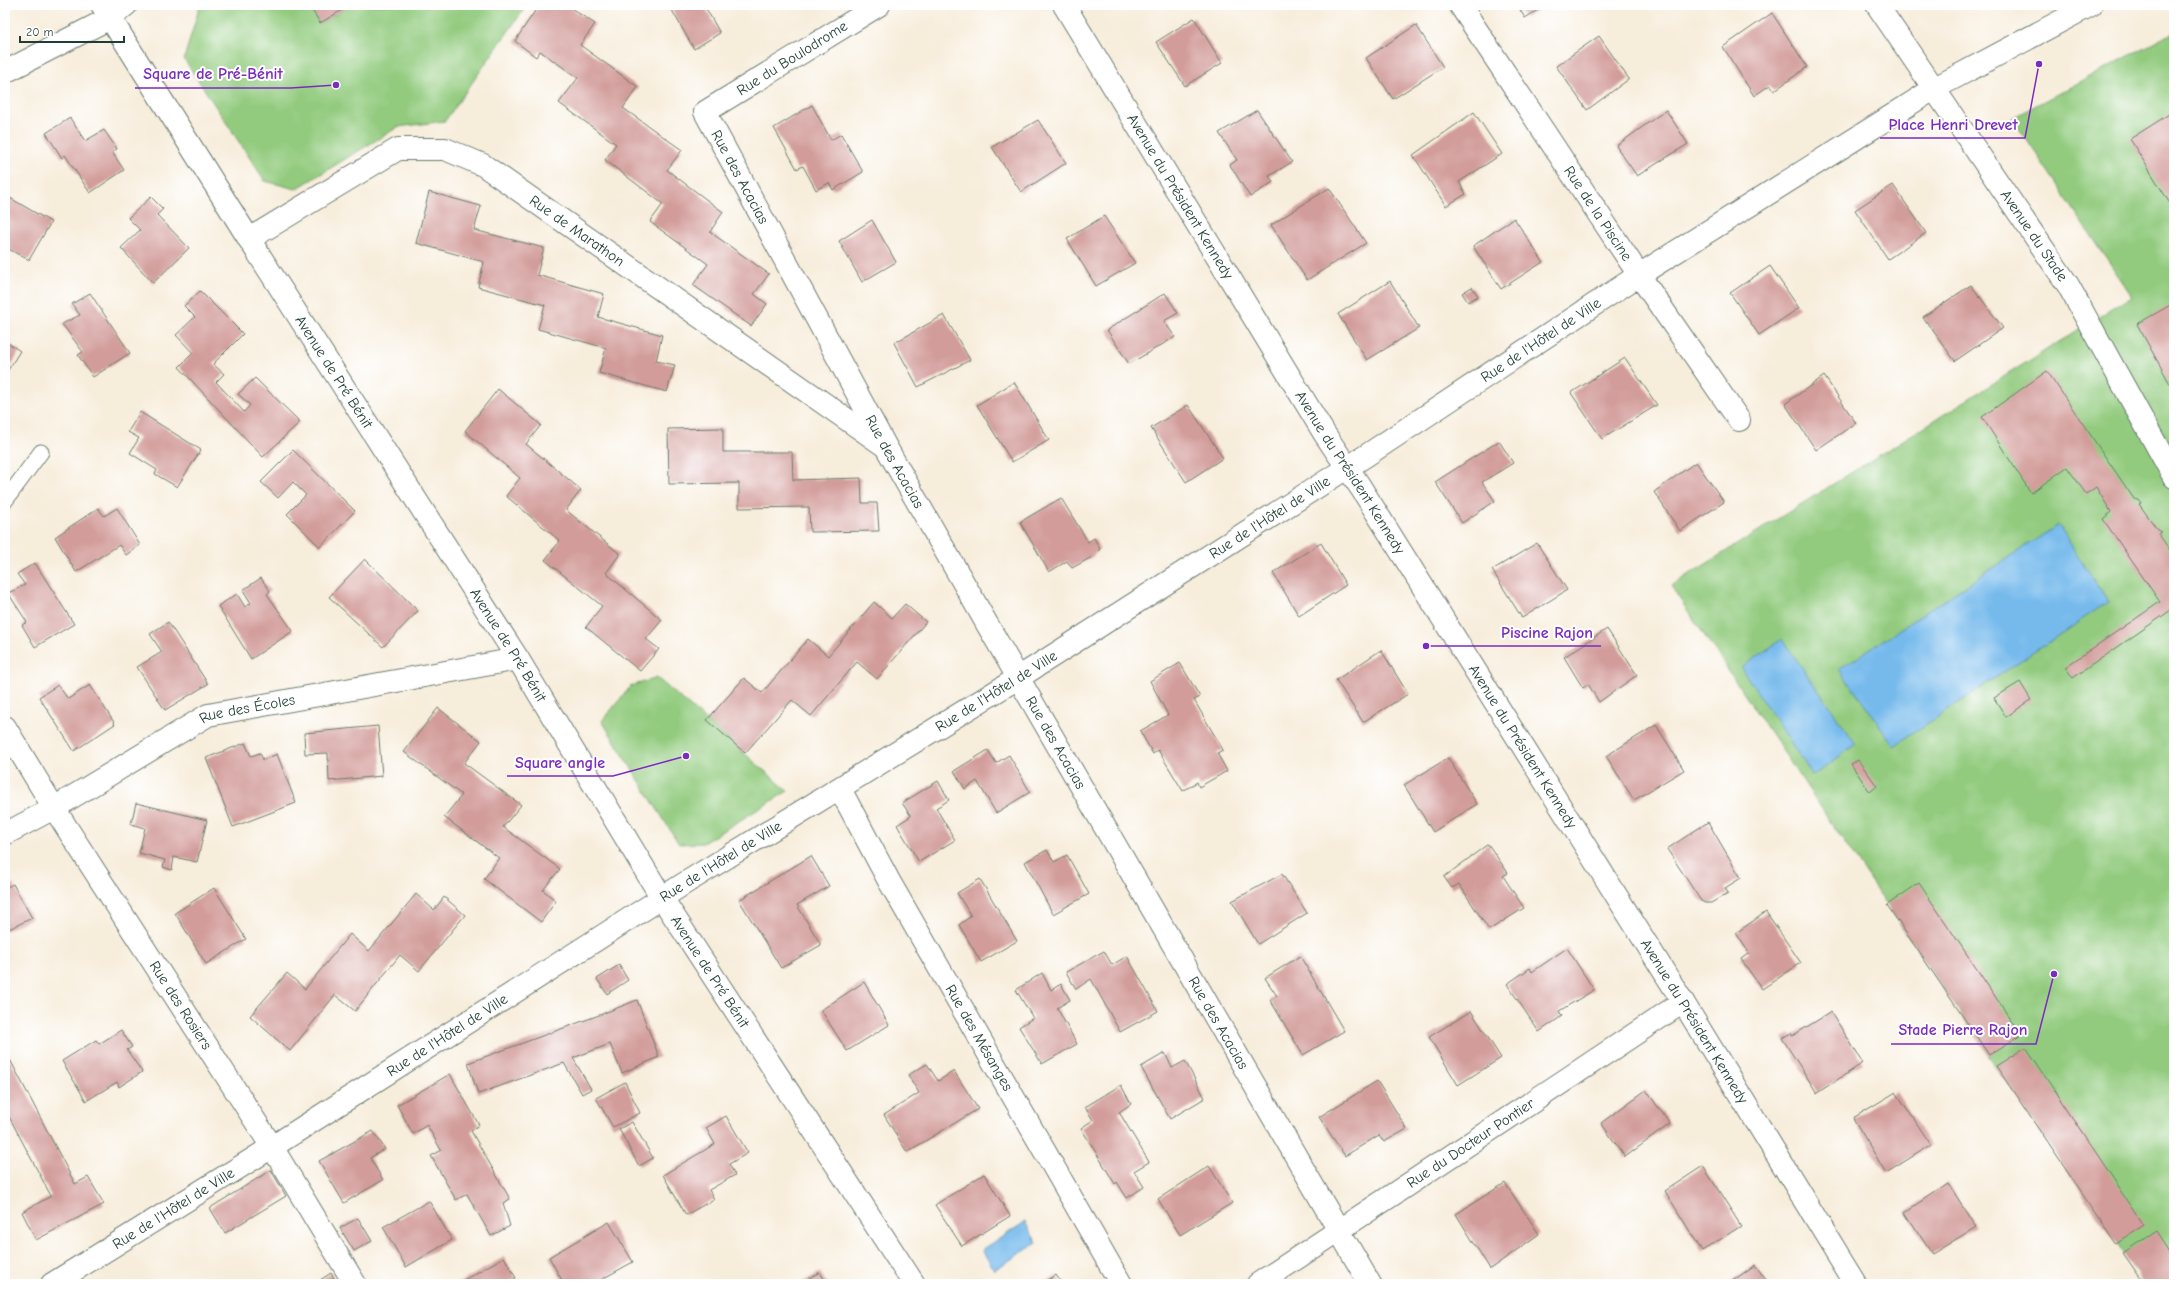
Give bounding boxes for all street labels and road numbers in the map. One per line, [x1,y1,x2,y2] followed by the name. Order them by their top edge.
[733,16,851,99] street label: Rue du Boulodrome
[1123,110,1238,283] street label: Avenue du Président Kennedy
[707,127,773,227] street label: Rue des Acacias
[1560,162,1636,265] street label: Rue de la Piscine
[1997,186,2072,285] street label: Avenue du Stade
[526,191,628,270] street label: Rue de Marathon
[1477,293,1605,386] street label: Rue de l'Hôtel de Ville
[291,312,377,432] street label: Avenue de Pré Bénit
[1291,387,1409,557] street label: Avenue du Président Kennedy
[861,412,928,511] street label: Rue des Acacias
[1206,472,1334,563] street label: Rue de l'Hôtel de Ville
[466,585,551,705] street label: Avenue de Pré Bénit
[932,646,1061,736] street label: Rue de l'Hôtel de Ville
[1465,661,1581,832] street label: Avenue du Président Kennedy
[196,690,296,727] street label: Rue des Écoles
[1022,693,1090,792] street label: Rue des Acacias
[656,817,785,906] street label: Rue de l'Hôtel de Ville
[667,912,754,1032] street label: Avenue de Pré Bénit
[1637,936,1752,1107] street label: Avenue du Président Kennedy
[146,957,216,1053] street label: Rue des Rosiers
[1185,973,1252,1072] street label: Rue des Acacias
[941,981,1017,1094] street label: Rue des Mésanges
[383,989,511,1080] street label: Rue de l'Hôtel de Ville
[1403,1094,1538,1192] street label: Rue du Docteur Pontier
[109,1163,238,1253] street label: Rue de l'Hôtel de Ville

